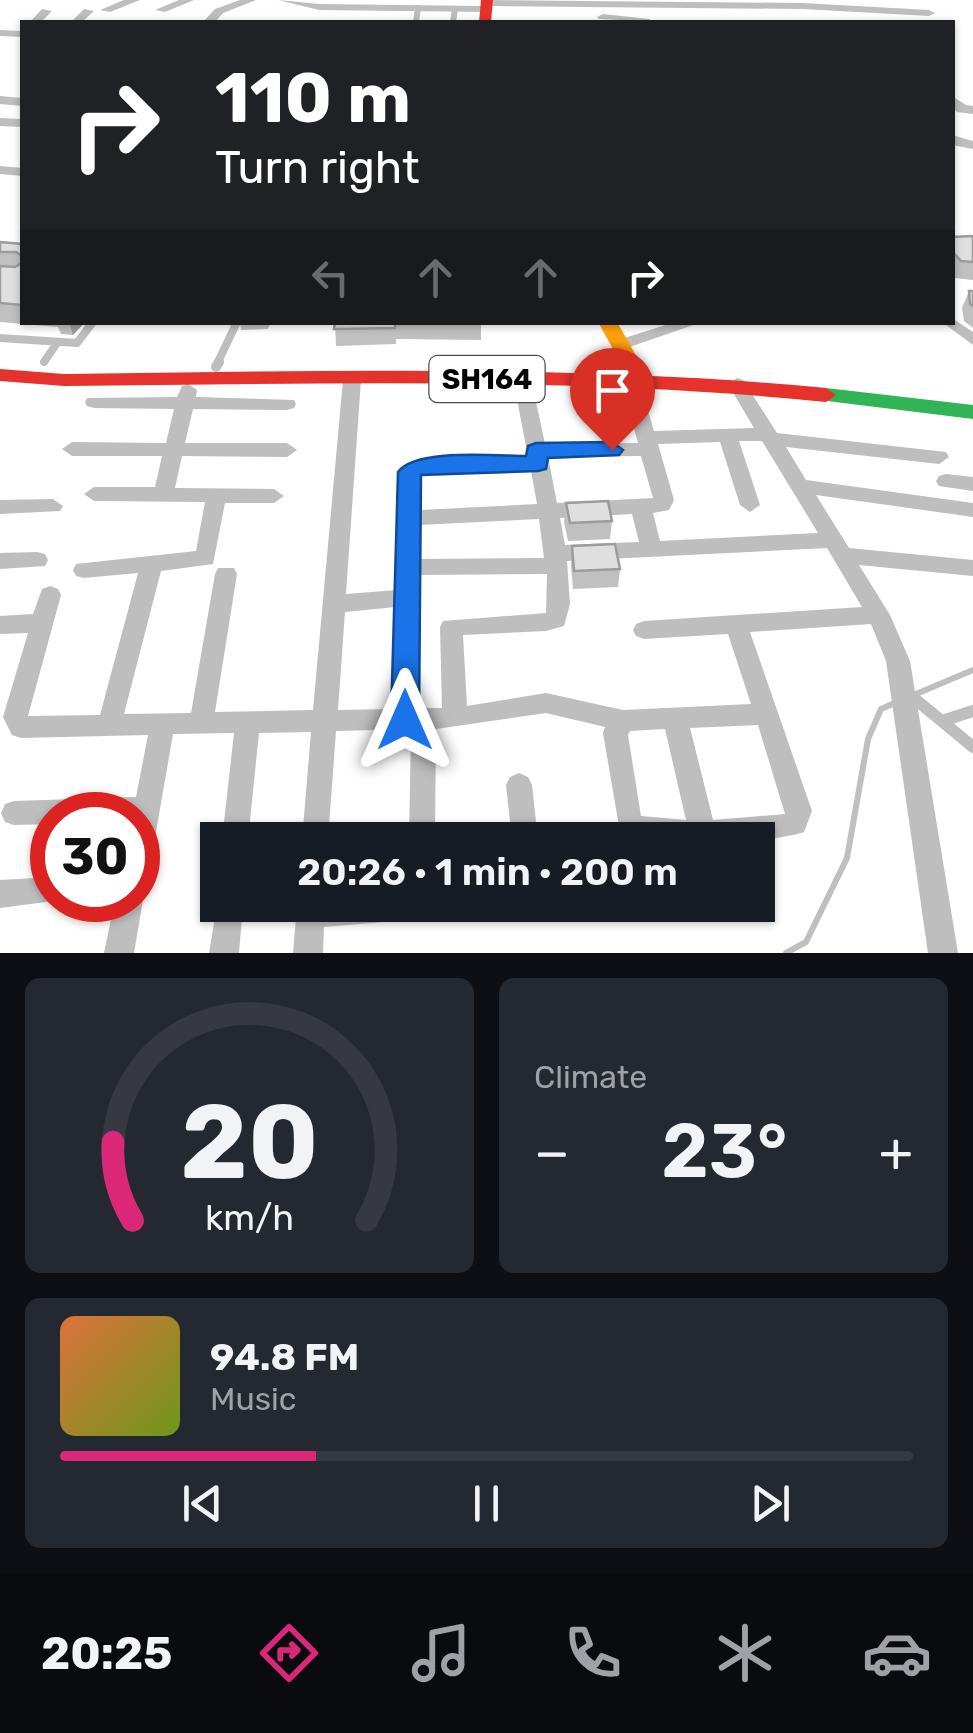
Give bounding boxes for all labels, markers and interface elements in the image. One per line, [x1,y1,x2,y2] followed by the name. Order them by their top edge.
[215,57,411,140] text: 110 m
[50,60,180,190] icon: right
[215,141,419,194] text: Turn right
[303,250,358,305] icon: left
[408,250,463,305] icon: ahead
[513,250,568,305] icon: ahead
[618,250,673,305] icon: right
[570,348,655,451] pin
[430,356,544,402] road number: SH164
[585,363,640,418] icon: arrive
[353,668,457,772] position arrow
[30,792,160,922] speed limit sign: 30
[297,849,678,895] text: 20:26 · 1 min · 200 m
[534,1058,647,1096] text: Climate
[180,1081,319,1204] text: 20
[661,1107,787,1196] text: 23°
[534,1120,570,1185] text: −
[879,1120,913,1185] text: +
[205,1197,294,1239] text: km/h
[210,1334,359,1380] text: 94.8 FM
[210,1380,296,1418] text: Music
[175,1476,230,1531] icon: previous
[459,1476,514,1531] icon: pause
[743,1476,798,1531] icon: next
[254,1618,324,1688] icon: directions
[406,1618,476,1688] icon: music
[558,1618,628,1688] icon: phone
[710,1618,780,1688] icon: climate
[862,1618,932,1688] icon: car
[41,1627,172,1680] text: 20:25

